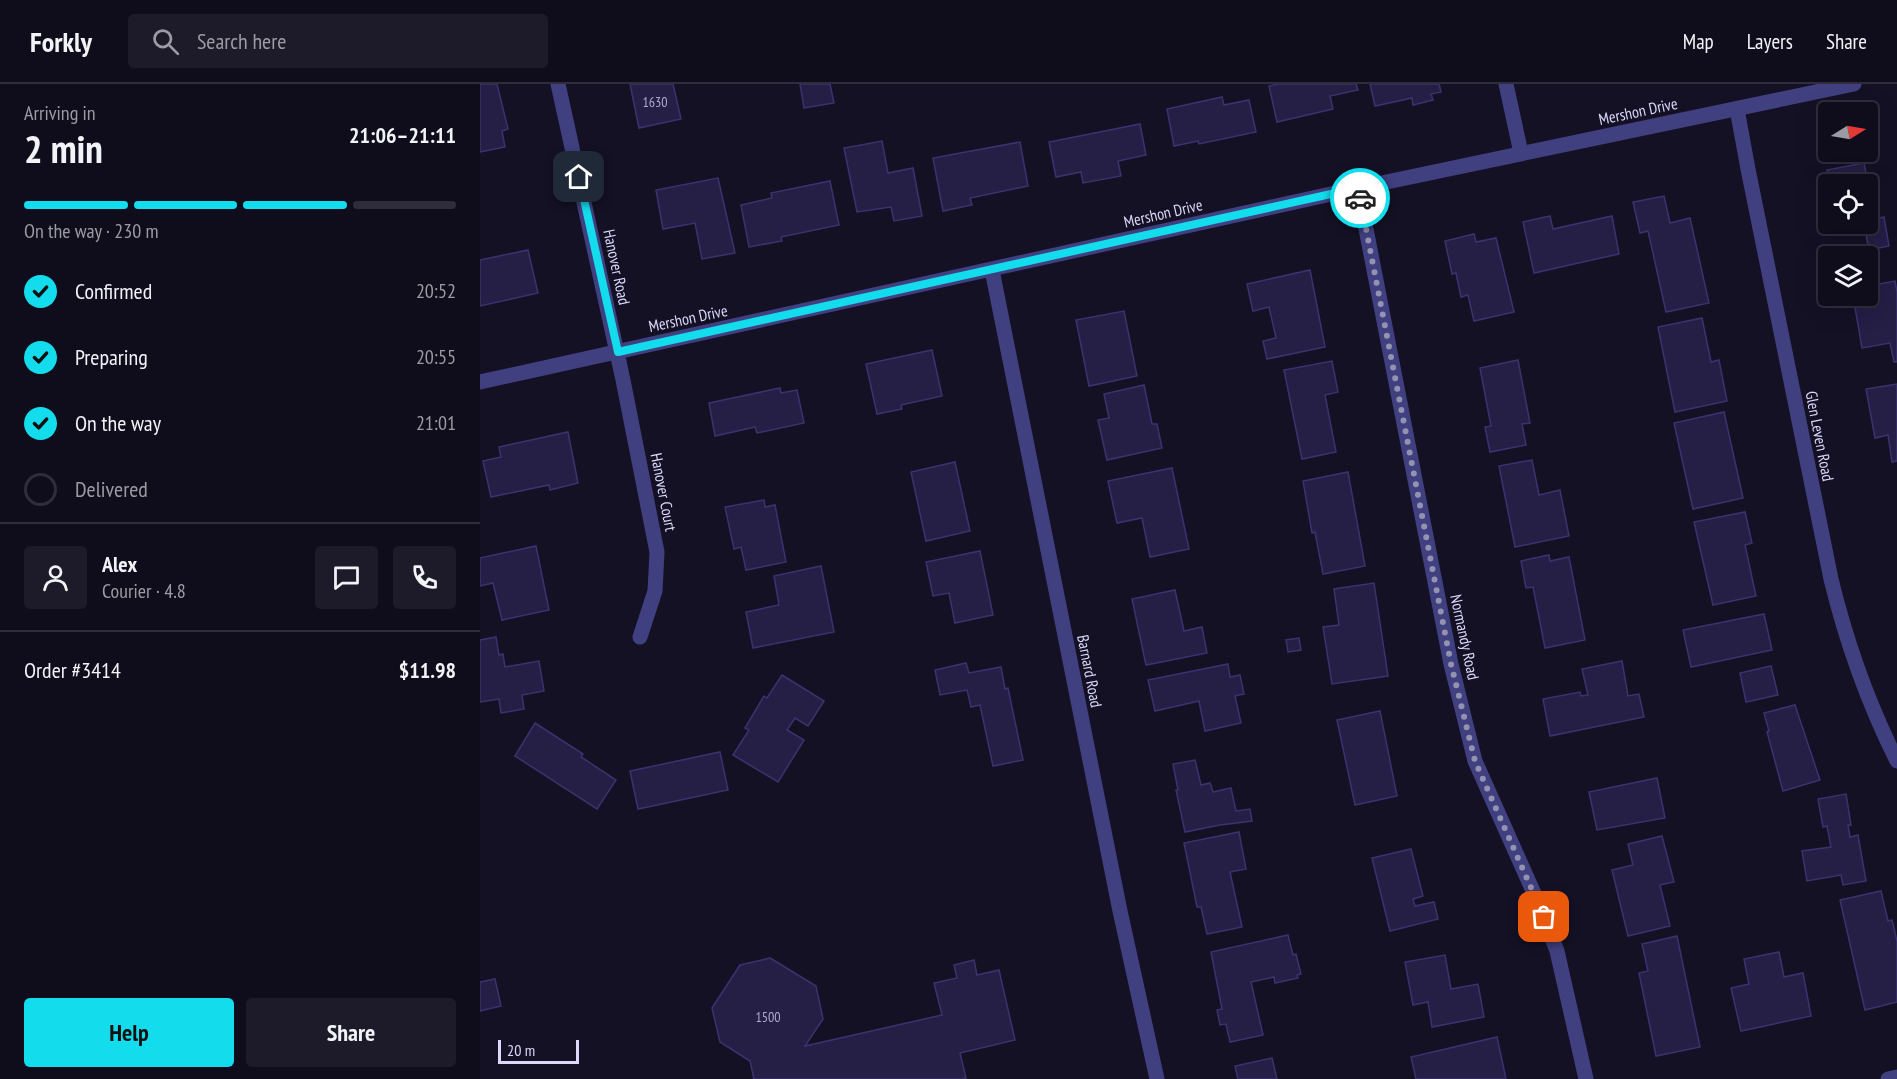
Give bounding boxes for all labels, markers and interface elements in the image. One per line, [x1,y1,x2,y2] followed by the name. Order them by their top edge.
[128,14,548,68] search box
[30,23,92,60] text: Forkly
[149,25,182,58] icon: search
[197,27,286,55] text: Search here
[1683,28,1714,55] text: Map
[1747,28,1793,55] text: Layers
[1826,28,1867,55] text: Share
[642,93,668,111] house number: 1630
[1597,93,1679,129] street label: Mershon Drive
[24,100,96,126] text: Arriving in
[1818,102,1878,162] north arrow
[1818,102,1878,306] map controls
[349,121,456,149] text: 21:06–21:11
[24,123,103,174] text: 2 min
[553,151,604,202] pin
[562,160,595,193] icon: home
[1330,168,1390,228] courier
[1818,174,1878,234] button: locate
[1344,182,1377,215] icon: car
[1122,194,1204,232] street label: Mershon Drive
[24,218,159,244] text: On the way · 230 m
[599,227,635,307] street label: Hanover Road
[1818,246,1878,306] button: layers
[24,275,57,308] icon: check
[75,277,152,305] text: Confirmed
[416,278,456,304] text: 20:52
[647,300,729,336] street label: Mershon Drive
[24,341,57,374] icon: check
[75,343,148,371] text: Preparing
[416,344,456,370] text: 20:55
[1801,389,1839,483] street label: Glen Leven Road
[24,407,57,440] icon: check
[75,409,161,437] text: On the way
[416,410,456,436] text: 21:01
[647,451,681,533] street label: Hanover Court
[75,475,148,503] text: Delivered
[24,546,87,609] button: person
[315,546,378,609] button: chat
[393,546,456,609] button: phone
[102,550,137,578] text: Alex
[102,578,186,604] text: Courier · 4.8
[1446,592,1484,682] street label: Normandy Road
[1073,633,1107,709] street label: Barnard Road
[24,656,121,684] text: Order #3414
[399,656,456,684] text: $11.98
[1518,891,1569,942] pin
[1527,900,1560,933] icon: bag
[24,998,234,1067] button: Help
[246,998,456,1067] button: Share
[755,1008,781,1026] house number: 1500
[498,1037,579,1064] scale bar
[507,1040,535,1060] text: 20 m

